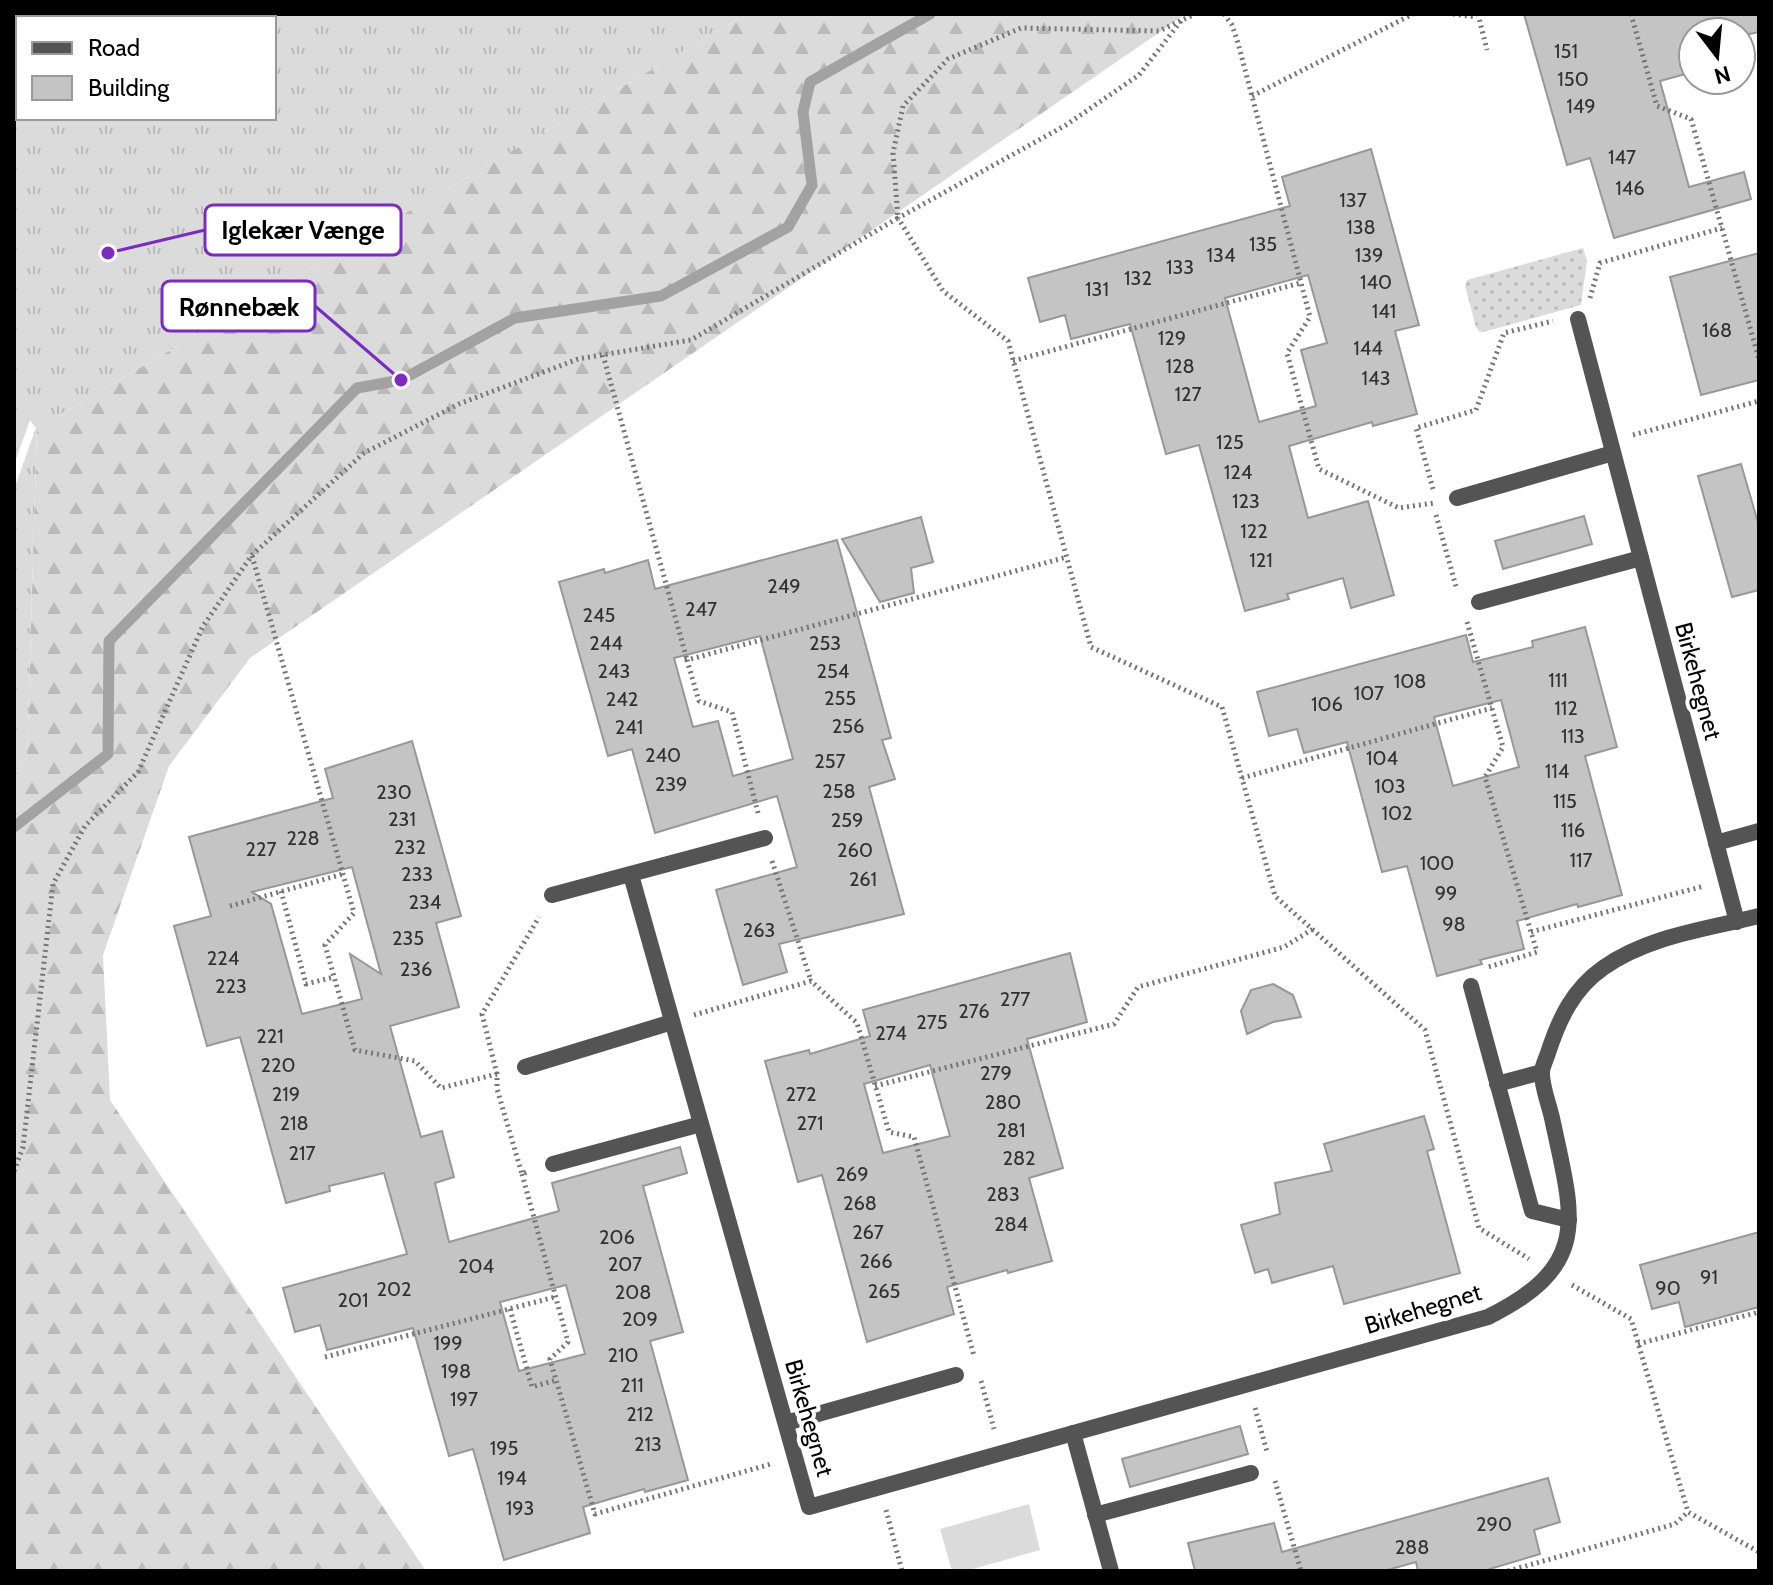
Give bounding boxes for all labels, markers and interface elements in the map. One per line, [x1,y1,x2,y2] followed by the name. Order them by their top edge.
[16,16,276,120] legend
[1677,16,1757,96] north arrow
[88,33,140,62] text: Road
[1554,39,1578,63] house number: 151
[1711,60,1734,90] text: N
[1557,67,1589,91] house number: 150
[88,73,170,102] text: Building
[1566,94,1596,118] house number: 149
[1608,145,1636,169] house number: 147
[1615,176,1645,200] house number: 146
[1339,188,1367,212] house number: 137
[205,205,401,255] callout: Iglekær Vænge
[221,214,385,246] text: Iglekær Vænge
[1346,215,1376,239] house number: 138
[1249,232,1277,256] house number: 135
[1207,243,1236,267] house number: 134
[1355,243,1383,267] house number: 139
[1166,255,1194,279] house number: 133
[1124,266,1152,290] house number: 132
[1360,270,1392,294] house number: 140
[1085,277,1109,301] house number: 131
[162,281,315,331] callout: Rønnebæk
[179,291,300,323] text: Rønnebæk
[1372,299,1396,323] house number: 141
[1702,318,1732,342] house number: 168
[1158,326,1186,350] house number: 129
[1353,336,1383,360] house number: 144
[1165,354,1195,378] house number: 128
[1362,366,1390,390] house number: 143
[1174,382,1202,406] house number: 127
[1216,430,1244,454] house number: 125
[1224,460,1253,484] house number: 124
[1232,489,1260,513] house number: 123
[1240,519,1268,543] house number: 122
[1249,548,1273,572] house number: 121
[767,574,801,598] house number: 249
[685,597,717,621] house number: 247
[583,603,615,627] house number: 245
[1669,619,1728,743] street label: Birkehegnet
[589,631,623,655] house number: 244
[809,631,841,655] house number: 253
[598,659,630,683] house number: 243
[817,659,850,683] house number: 254
[1548,668,1568,692] house number: 111
[1394,669,1426,693] house number: 108
[1354,681,1384,705] house number: 107
[824,686,856,710] house number: 255
[606,687,638,711] house number: 242
[1311,692,1343,716] house number: 106
[1554,696,1578,720] house number: 112
[832,714,864,738] house number: 256
[615,715,643,739] house number: 241
[1561,724,1585,748] house number: 113
[645,743,681,767] house number: 240
[1366,746,1398,770] house number: 104
[814,749,846,773] house number: 257
[1545,759,1570,783] house number: 114
[655,772,687,796] house number: 239
[1374,774,1406,798] house number: 103
[822,779,856,803] house number: 258
[376,780,412,804] house number: 230
[1553,789,1577,813] house number: 115
[1382,801,1412,825] house number: 102
[388,807,416,831] house number: 231
[831,808,863,832] house number: 259
[1561,818,1585,842] house number: 116
[286,826,320,850] house number: 228
[394,835,426,859] house number: 232
[245,837,277,861] house number: 227
[837,838,873,862] house number: 260
[1569,848,1593,872] house number: 117
[1420,851,1454,875] house number: 100
[401,862,433,886] house number: 233
[849,867,877,891] house number: 261
[1435,881,1457,905] house number: 99
[409,890,442,914] house number: 234
[1442,912,1466,936] house number: 98
[743,918,775,942] house number: 263
[392,926,424,950] house number: 235
[207,946,240,970] house number: 224
[400,957,432,981] house number: 236
[215,974,247,998] house number: 223
[1000,987,1030,1011] house number: 277
[958,999,990,1023] house number: 276
[916,1010,948,1034] house number: 275
[875,1021,907,1045] house number: 274
[256,1024,284,1048] house number: 221
[261,1053,295,1077] house number: 220
[980,1061,1012,1085] house number: 279
[272,1082,300,1106] house number: 219
[785,1082,817,1106] house number: 272
[985,1090,1021,1114] house number: 280
[279,1111,309,1135] house number: 218
[796,1111,824,1135] house number: 271
[996,1118,1026,1142] house number: 281
[288,1141,316,1165] house number: 217
[1002,1146,1036,1170] house number: 282
[835,1162,869,1186] house number: 269
[986,1182,1020,1206] house number: 283
[843,1191,877,1215] house number: 268
[994,1212,1029,1236] house number: 284
[852,1220,884,1244] house number: 267
[599,1225,635,1249] house number: 206
[859,1249,893,1273] house number: 266
[608,1252,642,1276] house number: 207
[458,1254,494,1278] house number: 204
[1700,1265,1718,1289] house number: 91
[1655,1276,1681,1300] house number: 90
[377,1277,411,1301] house number: 202
[1361,1277,1485,1340] street label: Birkehegnet
[868,1279,900,1303] house number: 265
[615,1280,651,1304] house number: 208
[338,1288,368,1312] house number: 201
[622,1307,658,1331] house number: 209
[433,1331,463,1355] house number: 199
[608,1343,638,1367] house number: 210
[779,1356,840,1480] street label: Birkehegnet
[441,1359,471,1383] house number: 198
[620,1373,644,1397] house number: 211
[450,1387,478,1411] house number: 197
[626,1402,654,1426] house number: 212
[634,1432,662,1456] house number: 213
[490,1436,518,1460] house number: 195
[497,1466,527,1490] house number: 194
[506,1496,534,1520] house number: 193
[1476,1512,1512,1536] house number: 290
[1395,1535,1429,1559] house number: 288

